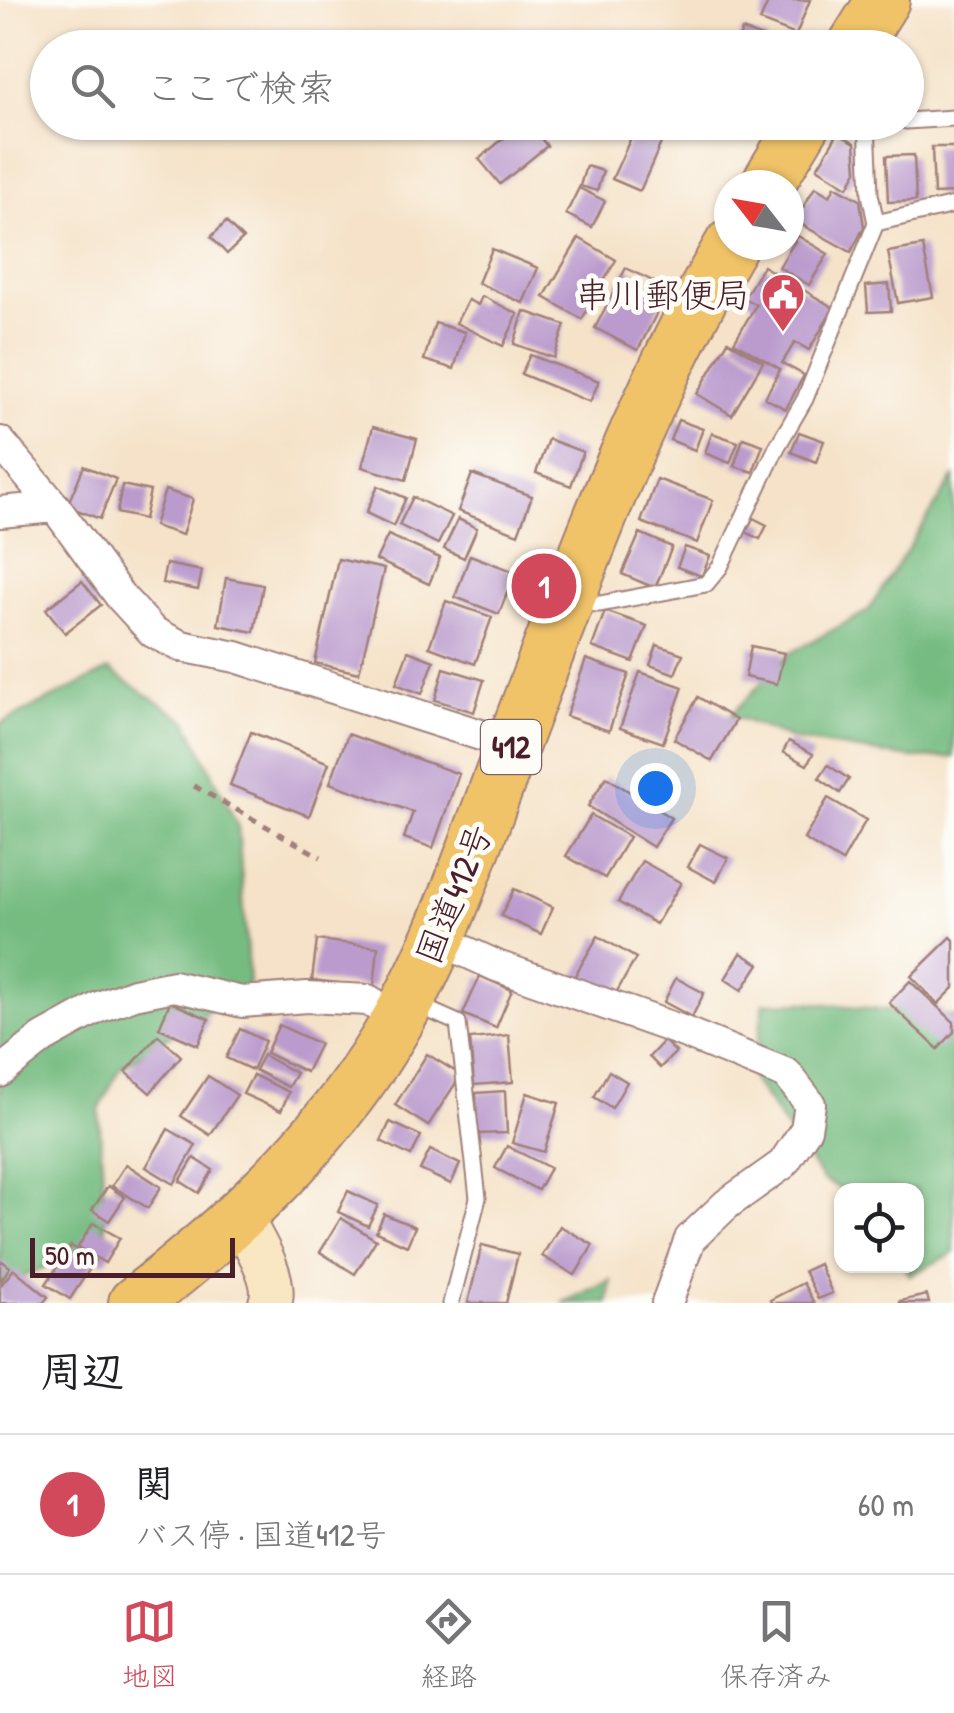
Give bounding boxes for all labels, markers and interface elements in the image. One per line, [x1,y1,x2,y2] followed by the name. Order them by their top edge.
[30,30,924,140] search box
[65,58,120,113] icon: search
[145,61,335,113] text: ここで検索
[714,170,804,260] north arrow
[575,271,750,318] place label: 串川郵便局
[760,272,806,333] public building icon: 串川郵便局
[512,548,576,624] pin: 1
[481,720,541,774] road number: 412
[630,763,681,814] your location
[404,817,503,971] street label: 国道412号
[834,1183,924,1273] map controls
[834,1183,924,1273] button: locate
[30,1233,235,1278] scale bar
[45,1236,95,1274] text: 50 m
[40,1342,124,1399] text: 周辺
[135,1457,173,1509] text: 関
[67,1483,78,1526] text: 1
[858,1483,914,1526] text: 60 m
[135,1513,387,1556] text: バス停 · 国道412号
[122,1594,178,1695] tab: 地図
[421,1594,477,1695] tab: 経路
[720,1594,832,1695] tab: 保存済み

